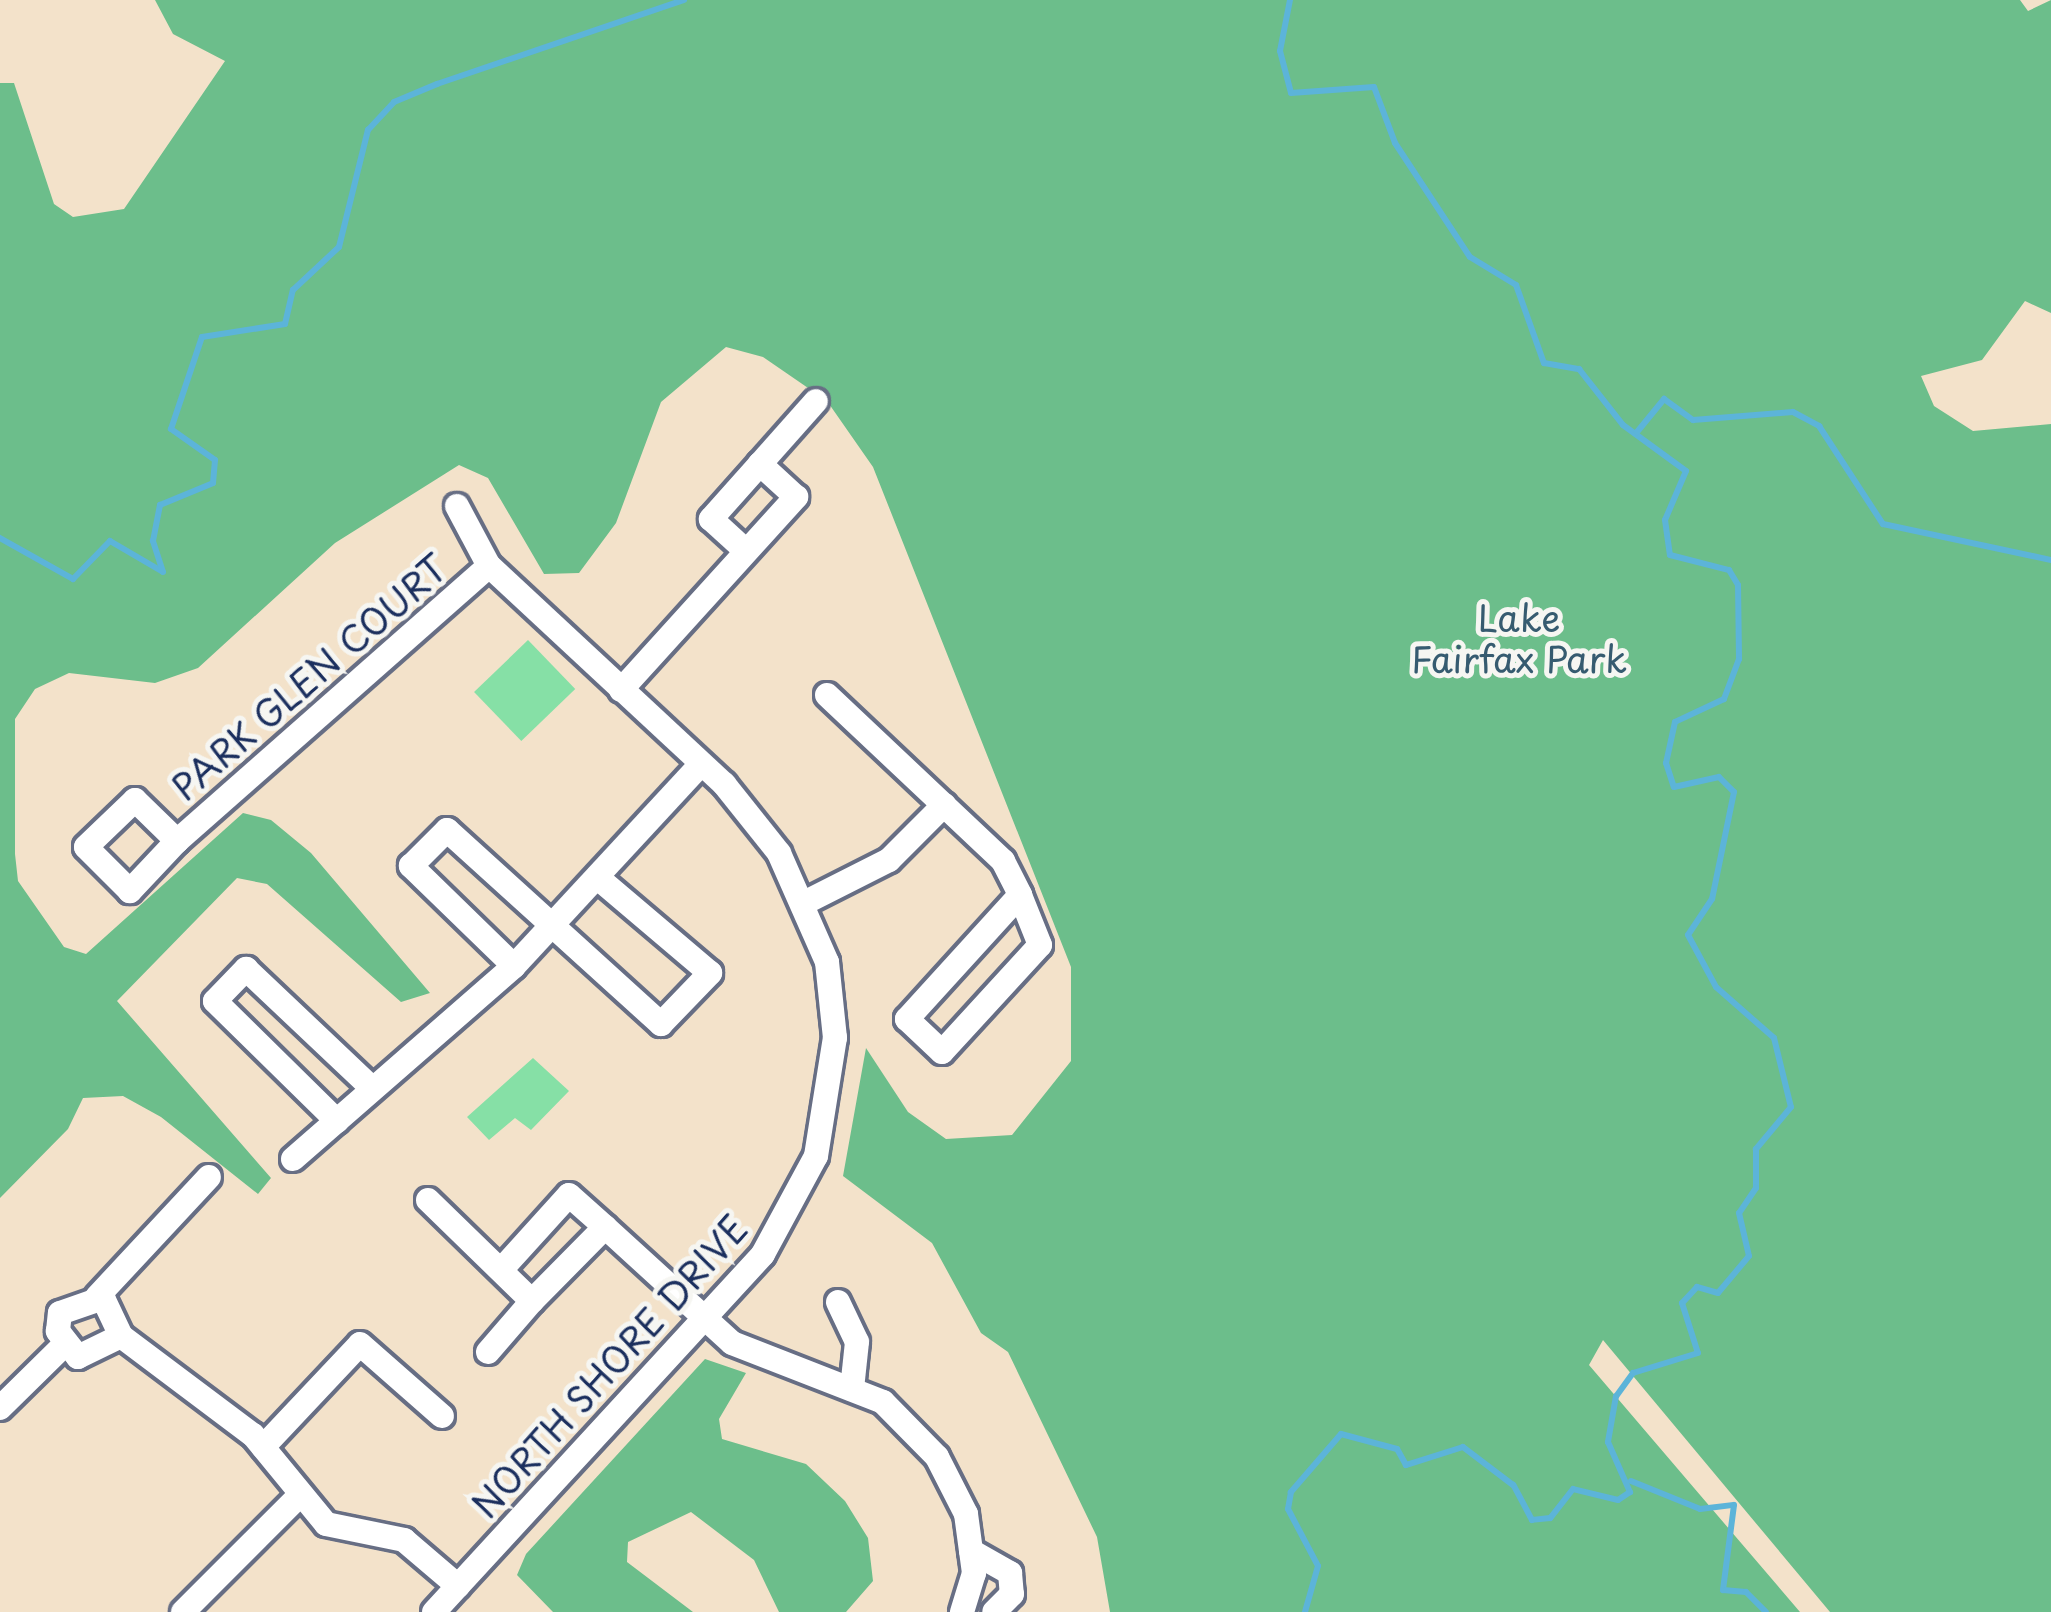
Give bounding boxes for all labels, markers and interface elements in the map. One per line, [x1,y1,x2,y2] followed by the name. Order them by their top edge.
[161,545,457,809] street label: PARK GLEN COURT
[1411,595,1627,680] park label: Lake Fairfax Park
[461,1205,757,1527] street label: NORTH SHORE DRIVE

